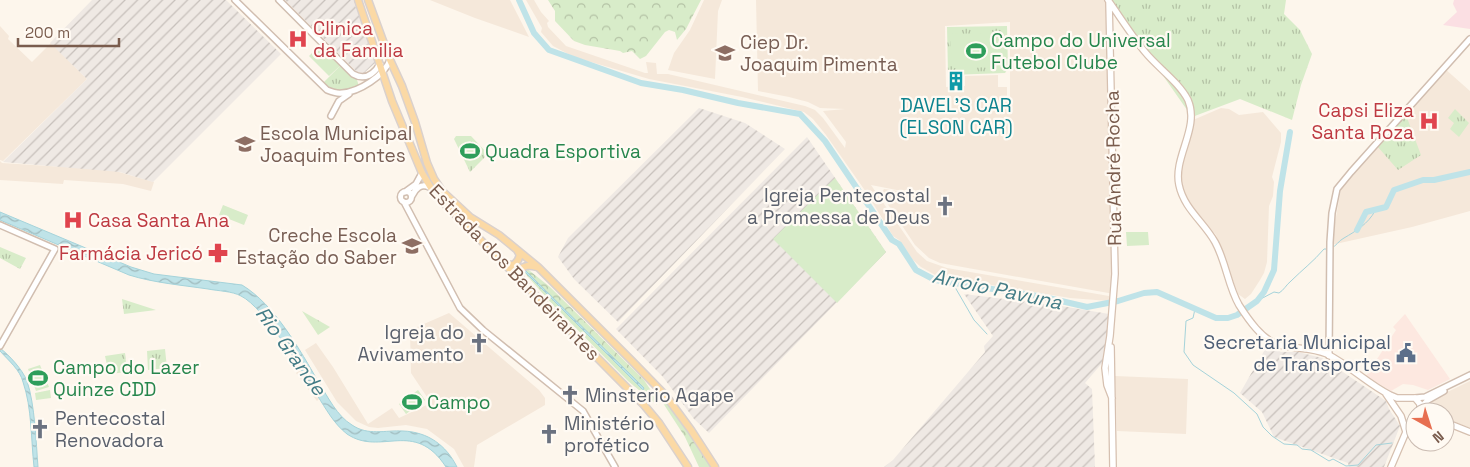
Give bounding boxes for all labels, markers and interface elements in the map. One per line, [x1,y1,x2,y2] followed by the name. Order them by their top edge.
[18,15,119,47] scale bar
[313,16,403,63] place label: Clinica da Familia
[25,23,70,42] text: 200 m
[287,28,309,50] hospital icon: Clinica da Familia
[991,28,1171,75] place label: Campo do Universal Futebol Clube
[740,30,898,77] place label: Ciep Dr. Joaquim Pimenta
[965,40,987,62] sports icon: Campo do Universal Futebol Clube
[714,42,736,64] school or university icon: Ciep Dr. Joaquim Pimenta
[945,70,967,92] building icon: DAVEL'S CAR (ELSON CAR)
[1100,90,1127,246] street label: Rua André Rocha
[899,93,1013,140] place label: DAVEL'S CAR (ELSON CAR)
[1311,98,1414,145] place label: Capsi Eliza Santa Roza
[1418,110,1440,132] hospital icon: Capsi Eliza Santa Roza
[260,121,412,168] place label: Escola Municipal Joaquim Fontes
[234,133,256,155] school or university icon: Escola Municipal Joaquim Fontes
[485,139,641,164] place label: Quadra Esportiva
[459,140,481,162] sports icon: Quadra Esportiva
[424,179,606,366] street label: Estrada dos Bandeirantes
[747,183,930,230] place label: Igreja Pentecostal a Promessa de Deus
[934,195,956,217] church icon: Igreja Pentecostal a Promessa de Deus
[88,208,230,233] place label: Casa Santa Ana
[62,209,84,231] hospital icon: Casa Santa Ana
[236,223,397,270] place label: Creche Escola Estação do Saber
[401,235,423,257] school or university icon: Creche Escola Estação do Saber
[59,241,203,266] place label: Farmácia Jericó
[207,242,229,264] pharmacy icon: Farmácia Jericó
[930,263,1065,316] water label: Arroio Pavuna
[250,301,333,402] water label: Rio Grande
[357,320,464,367] place label: Igreja do Avivamento
[1204,330,1391,377] place label: Secretaria Municipal de Transportes
[468,332,490,354] church icon: Igreja do Avivamento
[1395,342,1417,364] public building icon: Secretaria Municipal de Transportes
[53,355,199,402] place label: Campo do Lazer Quinze CDD
[27,367,49,389] sports icon: Campo do Lazer Quinze CDD
[585,383,734,408] place label: Minsterio Agape
[559,384,581,406] church icon: Minsterio Agape
[427,390,490,415] place label: Campo
[401,391,423,413] sports icon: Campo
[1405,402,1455,452] north arrow
[55,406,166,453] place label: Pentecostal Renovadora
[564,411,654,458] place label: Ministério profético
[29,418,51,440] church icon: Pentecostal Renovadora
[538,423,560,445] church icon: Ministério profético
[1429,427,1447,447] text: N

